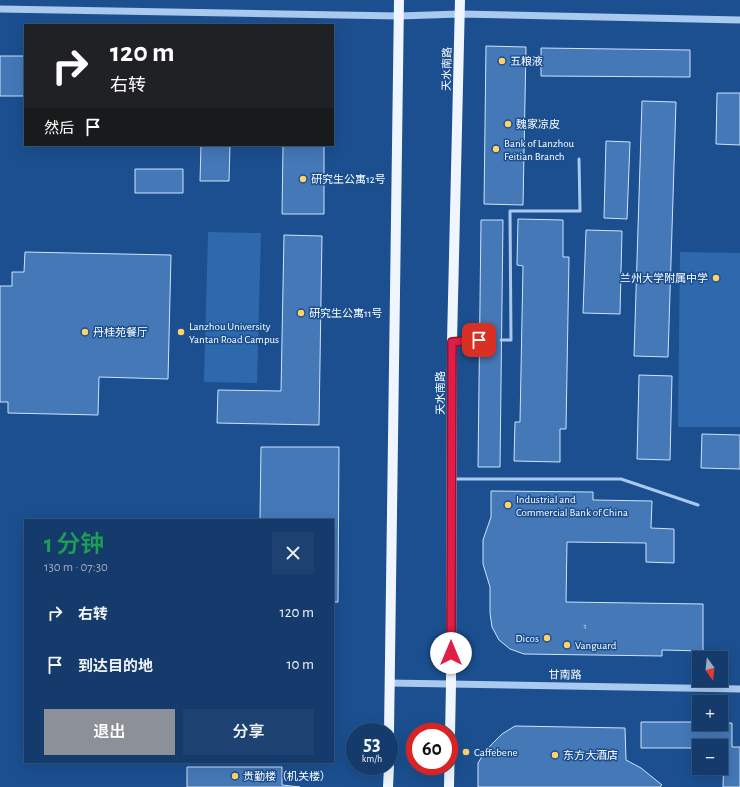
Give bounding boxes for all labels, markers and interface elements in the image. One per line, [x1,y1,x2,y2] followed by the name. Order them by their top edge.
[110,39,175,67] text: 120 m
[44,40,96,92] icon: right
[440,47,453,91] street label: 天水南路
[510,55,543,67] place label: 五粮液
[497,56,507,66] marker: 五粮液
[110,77,146,95] text: 右转
[82,116,104,138] icon: arrive
[516,118,560,130] place label: 魏家凉皮
[503,119,513,129] marker: 魏家凉皮
[44,121,74,136] text: 然后
[504,138,575,162] place label: Bank of Lanzhou Feitian Branch
[491,144,501,154] marker: Bank of Lanzhou Feitian Branch
[311,173,386,185] place label: 研究生公寓12号
[298,174,308,184] marker: 研究生公寓12号
[620,272,708,284] place label: 兰州大学附属中学
[711,273,721,283] marker: 兰州大学附属中学
[309,307,383,319] place label: 研究生公寓11号
[296,308,306,318] marker: 研究生公寓11号
[189,321,279,345] place label: Lanzhou University Yantan Road Campus
[462,323,496,357] pin
[93,326,148,338] place label: 丹桂苑餐厅
[80,327,90,337] marker: 丹桂苑餐厅
[176,327,186,337] marker: Lanzhou University Yantan Road Campus
[468,329,490,351] icon: arrive
[434,371,446,415] street label: 天水南路
[516,494,628,518] place label: Industrial and Commercial Bank of China
[503,500,513,510] marker: Industrial and Commercial Bank of China
[272,532,314,574] button: close
[44,533,104,557] text: 1 分钟
[44,561,108,574] text: 130 m · 07:30
[44,602,66,624] icon: right
[280,605,314,620] text: 120 m
[78,607,108,622] text: 右转
[583,622,587,631] house number: 1
[430,632,472,674] position arrow
[516,633,539,644] place label: Dicos
[542,633,552,643] marker: Dicos
[562,640,572,650] marker: Vanguard
[575,640,617,651] place label: Vanguard
[692,651,728,687] north arrow
[692,651,728,775] map controls
[44,654,66,676] icon: arrive
[286,657,314,672] text: 10 m
[78,659,153,674] text: 到达目的地
[548,668,582,681] street label: 甘南路
[692,695,728,731] button: +
[44,709,175,755] button: 退出
[183,709,314,755] button: 分享
[406,723,458,775] speed limit sign: 60
[363,734,381,754] text: 53
[692,739,728,775] button: −
[461,747,471,757] marker: Caffebene
[474,747,518,758] place label: Caffebene
[563,749,618,761] place label: 东方大酒店
[550,750,560,760] marker: 东方大酒店
[362,754,382,764] text: km/h
[243,770,331,782] place label: 贵勤楼（机关楼）
[230,771,240,781] marker: 贵勤楼（机关楼）

